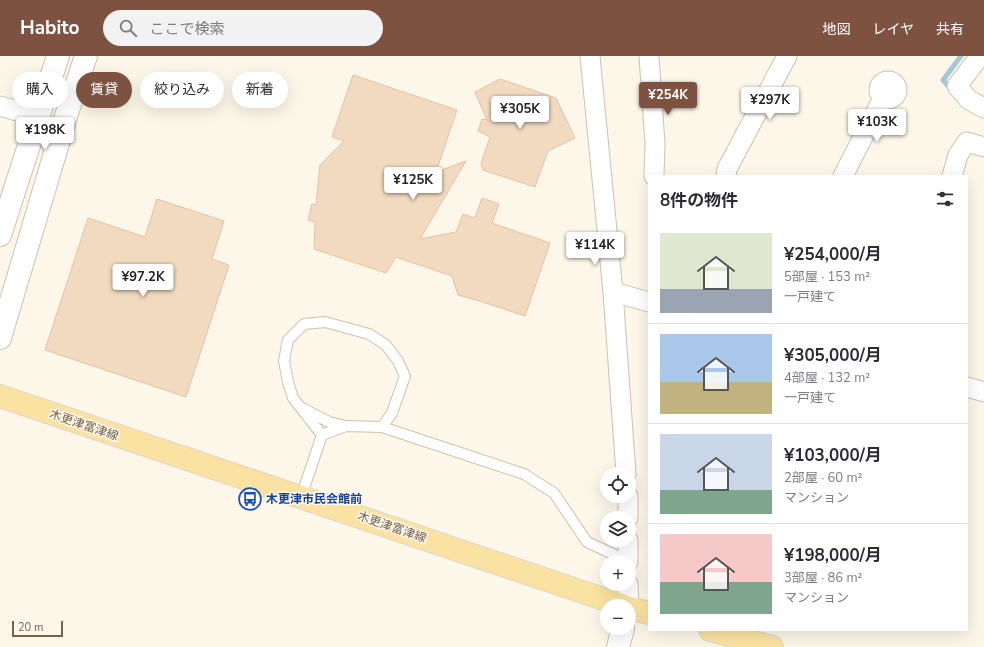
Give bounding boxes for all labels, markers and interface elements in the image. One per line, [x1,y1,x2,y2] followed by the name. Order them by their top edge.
[103,10,383,46] search box
[20,15,79,41] text: Habito
[117,17,139,39] icon: search
[149,19,225,39] text: ここで検索
[822,20,850,39] text: 地図
[872,20,914,39] text: レイヤ
[936,20,964,39] text: 共有
[12,72,68,108] chip: 購入
[76,72,132,108] chip: 賃貸
[140,72,224,108] chip: 絞り込み
[232,72,288,108] chip: 新着
[640,82,696,116] pin: ¥254K
[648,86,688,104] text: ¥254K
[742,87,798,121] pin: ¥297K
[750,91,790,109] text: ¥297K
[492,96,548,130] pin: ¥305K
[500,100,540,118] text: ¥305K
[849,109,905,143] pin: ¥103K
[857,113,897,131] text: ¥103K
[17,117,73,151] pin: ¥198K
[25,121,65,139] text: ¥198K
[385,167,441,201] pin: ¥125K
[393,171,433,189] text: ¥125K
[934,188,956,210] icon: filters
[660,189,738,212] text: 8件の物件
[567,232,623,266] pin: ¥114K
[575,236,615,254] text: ¥114K
[784,243,882,266] text: ¥254,000/月
[692,249,740,297] icon: home
[110,264,176,298] pin: ¥97.2K
[121,268,165,286] text: ¥97.2K
[784,268,870,286] text: 5部屋 · 153 m²
[784,288,836,306] text: 一戸建て
[784,344,882,367] text: ¥305,000/月
[692,350,740,398] icon: home
[784,369,870,387] text: 4部屋 · 132 m²
[784,389,836,407] text: 一戸建て
[47,406,121,444] street label: 木更津富津線
[784,444,882,467] text: ¥103,000/月
[692,450,740,498] icon: home
[600,467,636,635] map controls
[600,467,636,503] button: locate
[784,469,862,487] text: 2部屋 · 60 m²
[237,486,263,512] bus stop icon: 木更津市民会館前
[784,489,849,507] text: マンション
[266,491,362,507] place label: 木更津市民会館前
[355,508,429,546] street label: 木更津富津線
[600,511,636,547] button: layers
[784,544,882,567] text: ¥198,000/月
[692,550,740,598] icon: home
[600,555,636,591] button: +
[784,569,862,587] text: 3部屋 · 86 m²
[784,589,849,607] text: マンション
[600,599,636,635] button: −
[12,619,63,638] scale bar
[18,620,43,635] text: 20 m

